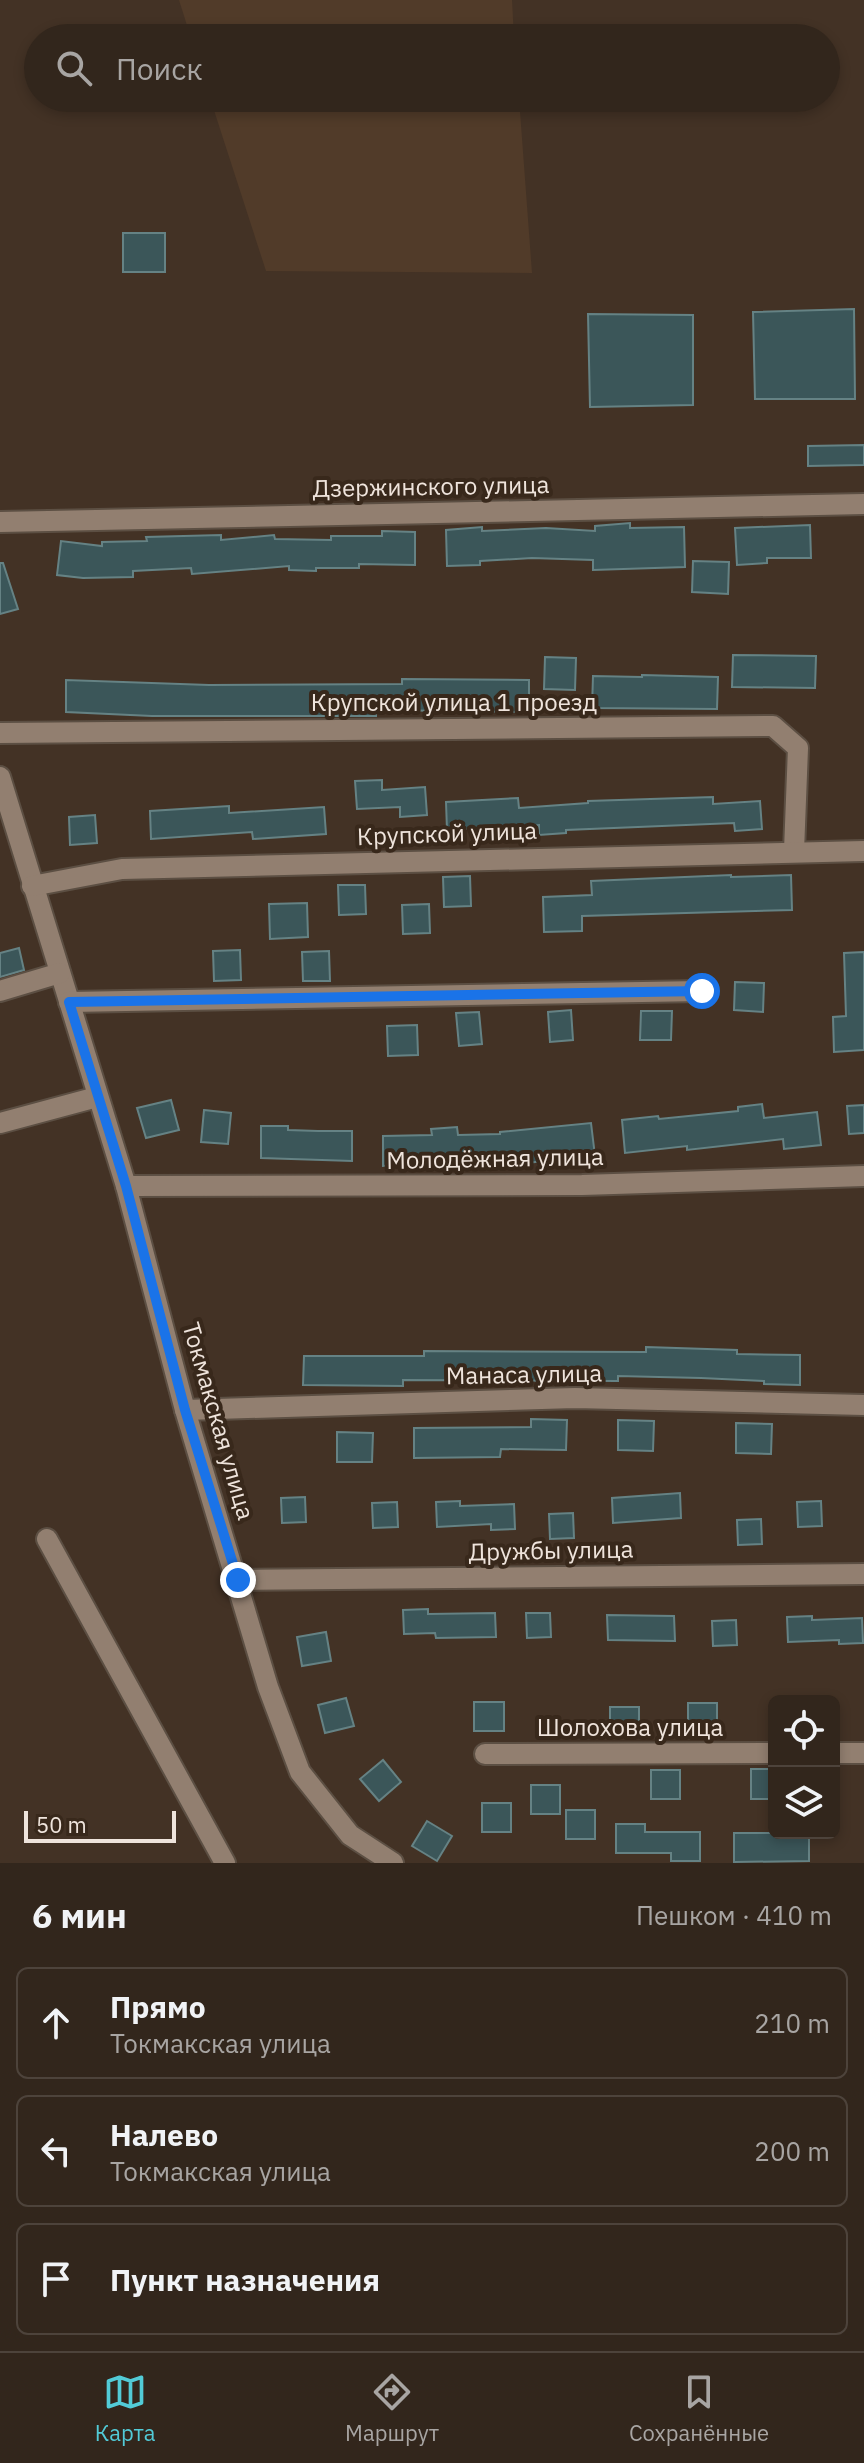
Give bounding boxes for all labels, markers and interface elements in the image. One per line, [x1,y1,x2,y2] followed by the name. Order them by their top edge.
[24,24,840,112] search box
[52,46,96,90] icon: search
[116,49,203,88] text: Поиск
[312,468,550,504] street label: Дзержинского улица
[311,686,597,718] street label: Крупской улица 1 проезд
[356,814,538,852] street label: Крупской улица
[684,973,720,1009] route start
[386,1140,604,1176] street label: Молодёжная улица
[175,1318,263,1523] street label: Токмакская улица
[446,1357,603,1391] street label: Манаса улица
[468,1533,634,1567] street label: Дружбы улица
[220,1562,256,1598] route end
[768,1695,840,1839] map controls
[768,1695,840,1767] button: locate
[537,1711,723,1743] street label: Шолохова улица
[768,1767,840,1839] button: layers
[24,1807,176,1843] scale bar
[36,1810,87,1839] text: 50 m
[32,1893,127,1937] text: 6 мин
[636,1898,832,1932] text: Пешком · 410 m
[110,1987,206,2026] text: Прямо
[34,2001,78,2045] icon: ahead
[754,2006,830,2040] text: 210 m
[110,2026,331,2060] text: Токмакская улица
[110,2115,218,2154] text: Налево
[34,2129,78,2173] icon: left
[754,2134,830,2168] text: 200 m
[110,2154,331,2188] text: Токмакская улица
[34,2257,78,2301] icon: arrive
[110,2260,380,2299] text: Пункт назначения
[95,2370,155,2447] tab: Карта
[345,2370,439,2447] tab: Маршрут
[629,2370,769,2447] tab: Сохранённые

